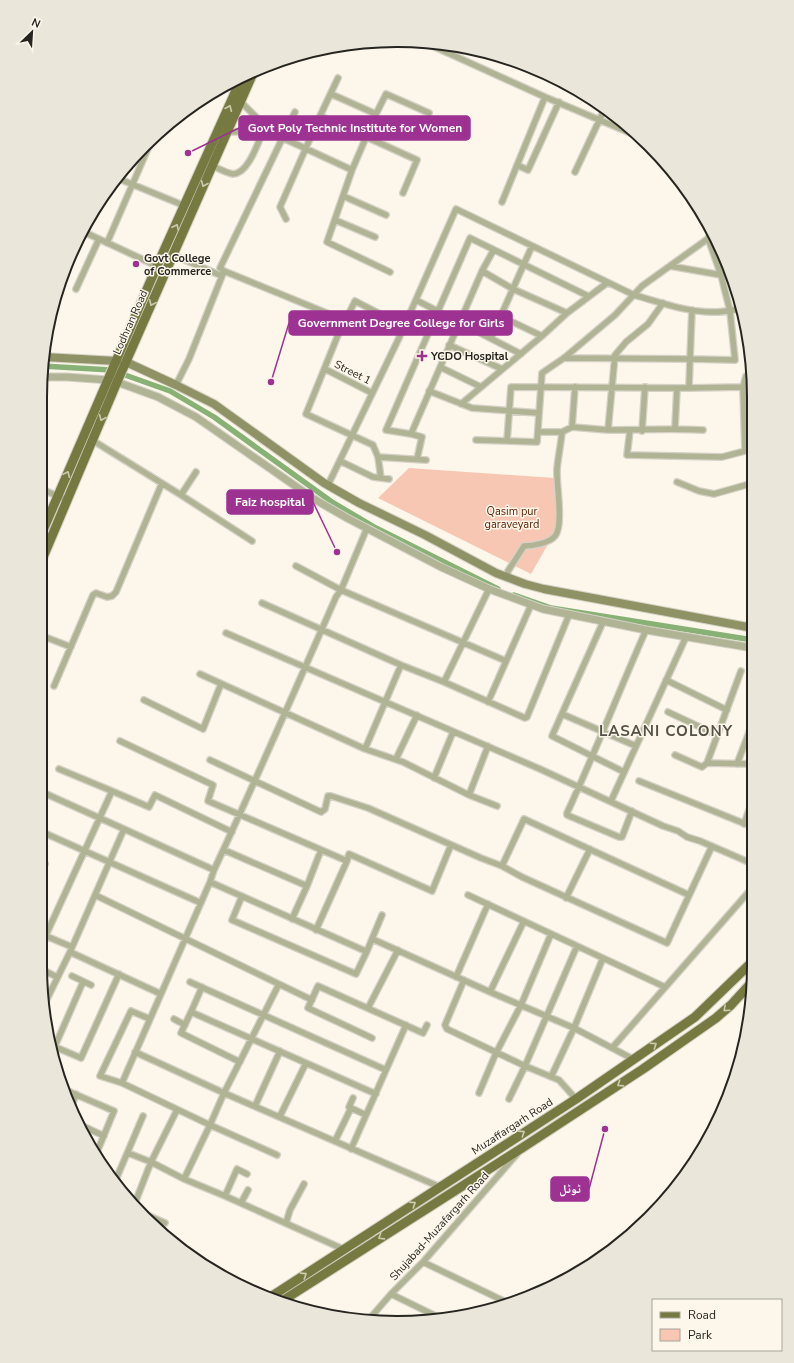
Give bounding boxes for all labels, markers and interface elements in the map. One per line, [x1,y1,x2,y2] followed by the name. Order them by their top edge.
[12,12,52,52] north arrow
[29,15,43,32] text: N
[224,105,232,112] one-way arrow
[239,116,470,140] callout: Govt Poly Technic Institute for Women
[248,120,462,136] text: Govt Poly Technic Institute for Women
[201,179,209,187] one-way arrow
[171,223,179,231] one-way arrow
[144,251,211,279] place label: Govt College of Commerce
[131,259,141,269] marker: Govt College of Commerce
[110,288,151,357] street label: Lodhran Road
[149,298,157,306] one-way arrow
[289,311,512,335] callout: Government Degree College for Girls
[298,315,505,331] text: Government Degree College for Girls
[430,349,509,364] place label: YCDO Hospital
[416,350,428,362] marker: YCDO Hospital
[332,357,374,388] street label: Street 1
[98,414,106,421] one-way arrow
[62,470,70,478] one-way arrow
[227,490,313,514] callout: Faiz hospital
[235,494,305,510] text: Faiz hospital
[485,504,539,532] park label: Qasim pur garaveyard
[599,721,733,741] district label: LASANI COLONY
[723,1005,731,1012] one-way arrow
[650,1042,657,1050] one-way arrow
[617,1079,624,1087] one-way arrow
[469,1094,556,1158] street label: Muzaffargarh Road
[518,1130,525,1138] one-way arrow
[386,1169,492,1284] street label: Shujabad-Muzafargarh Road
[551,1177,589,1201] callout: ٹوٹل
[559,1181,581,1197] text: ٹوٹل
[409,1201,416,1208] one-way arrow
[378,1233,385,1240] one-way arrow
[300,1273,307,1280] one-way arrow
[652,1299,782,1351] legend
[688,1307,716,1323] text: Road
[688,1327,713,1343] text: Park

